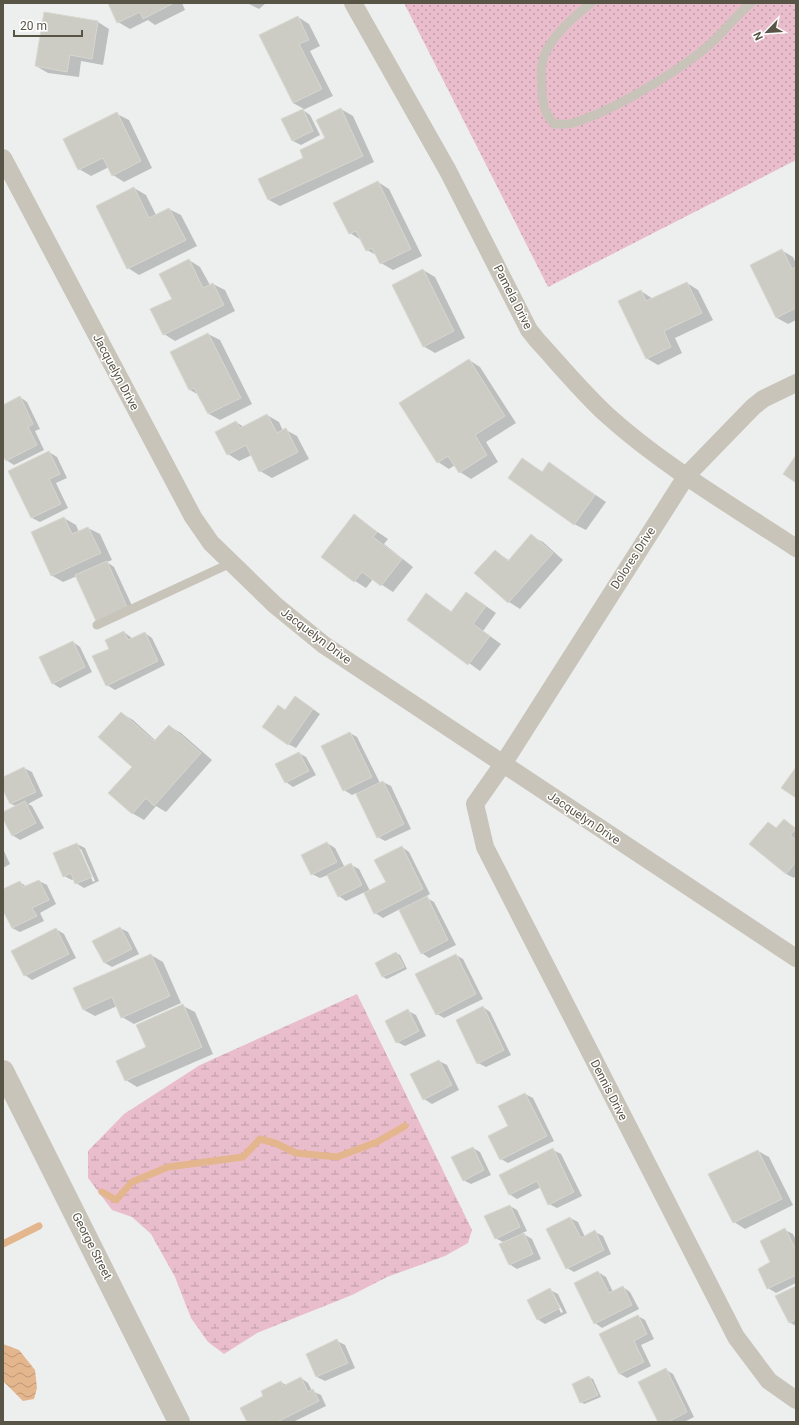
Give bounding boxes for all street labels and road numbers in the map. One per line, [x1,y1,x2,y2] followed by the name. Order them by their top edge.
[491,262,535,332] street label: Pamela Drive
[90,331,142,413] street label: Jacquelyn Drive
[608,524,658,592] street label: Dolores Drive
[278,605,354,667] street label: Jacquelyn Drive
[545,789,623,847] street label: Jacquelyn Drive
[588,1057,630,1123] street label: Dennis Drive
[69,1210,115,1282] street label: George Street

